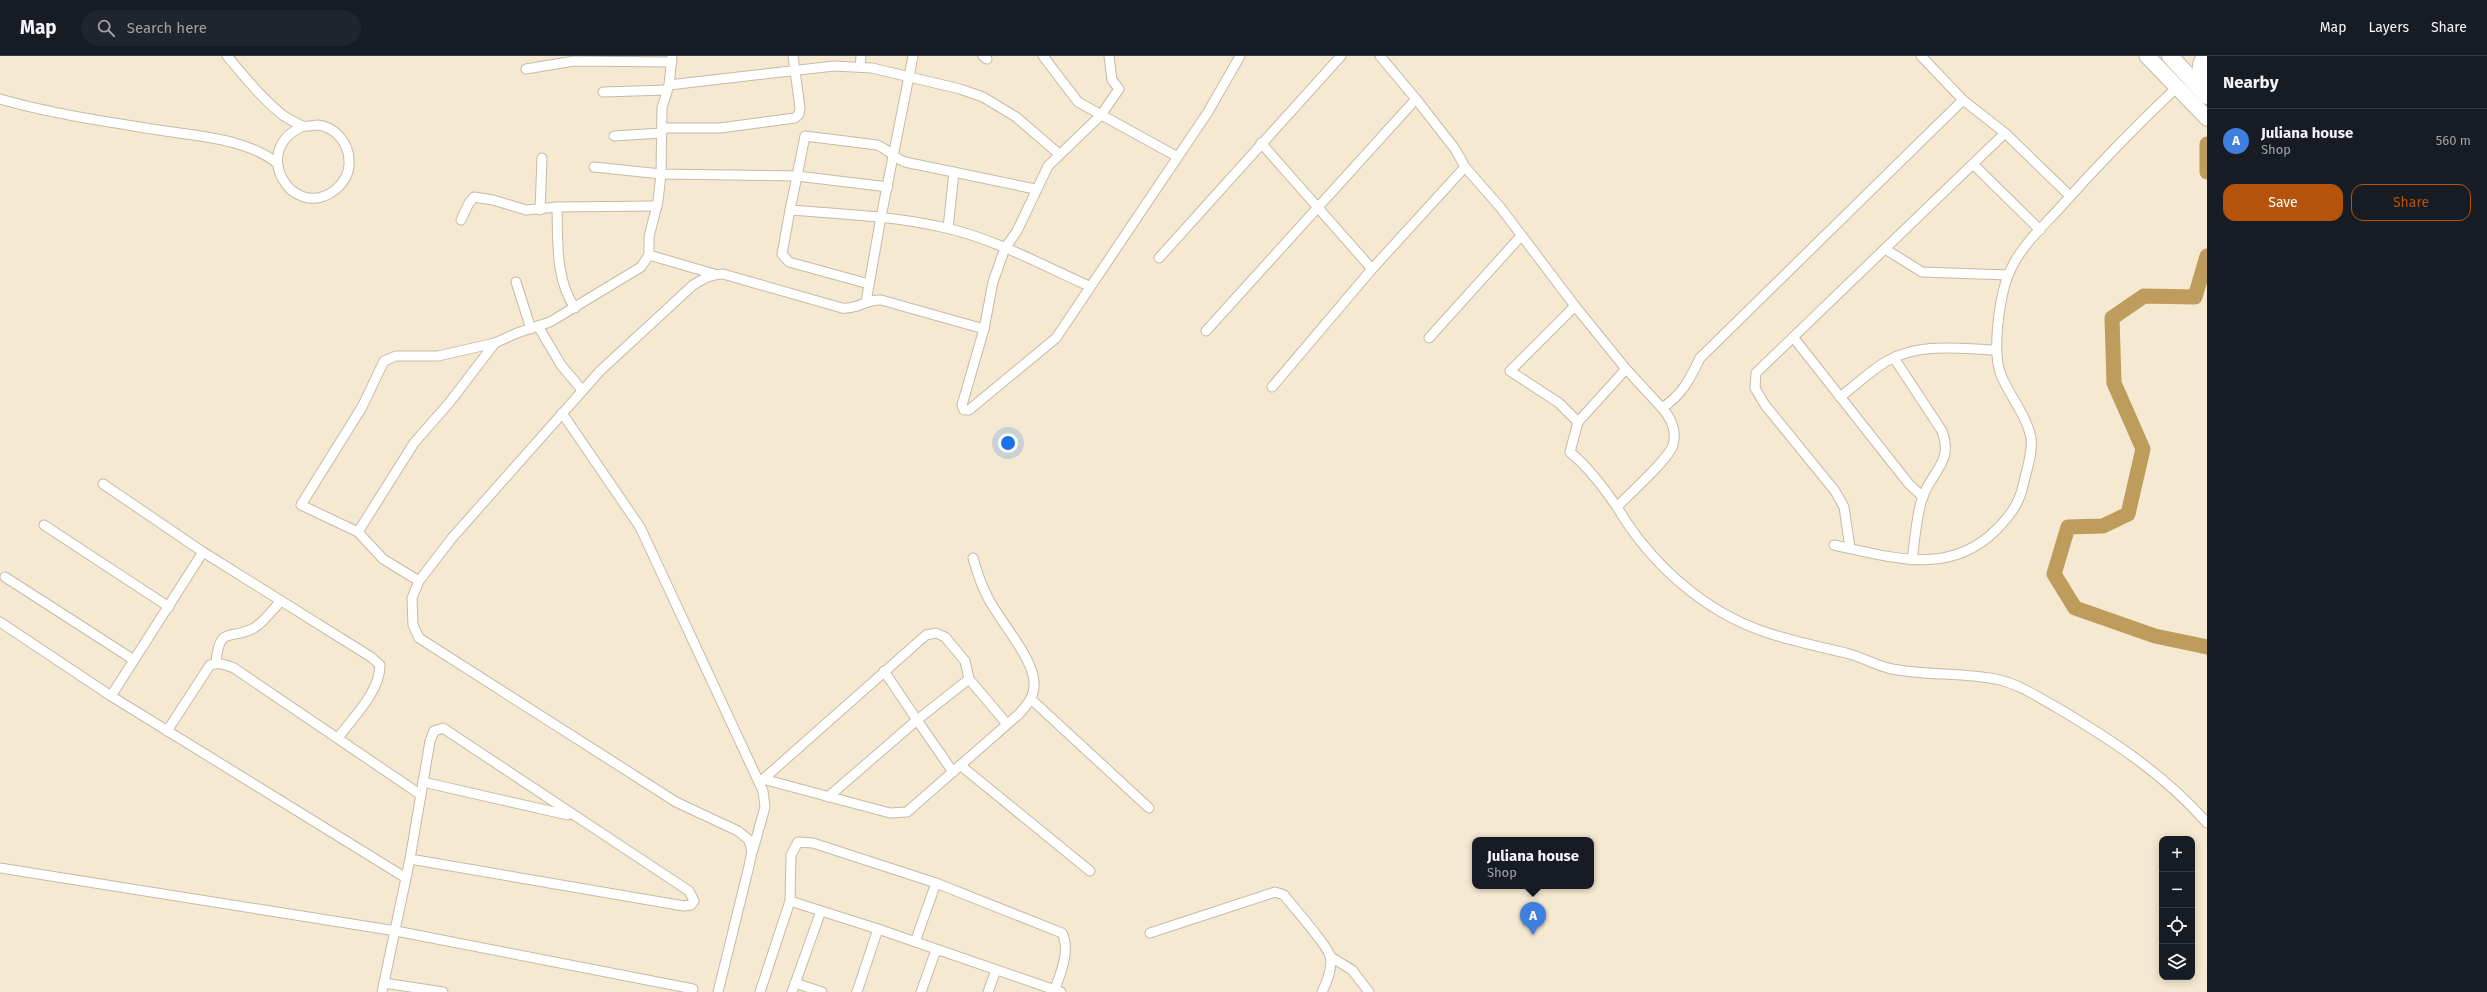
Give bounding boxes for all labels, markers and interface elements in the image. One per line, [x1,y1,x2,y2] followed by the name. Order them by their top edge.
[81,10,361,46] search box
[20,16,57,39] text: Map
[95,17,117,39] icon: search
[127,19,207,37] text: Search here
[2320,19,2346,36] text: Map
[2368,19,2409,36] text: Layers
[2431,19,2467,36] text: Share
[2223,72,2278,93] text: Nearby
[2261,124,2353,142] text: Juliana house
[2232,133,2240,148] text: A
[2436,133,2471,148] text: 560 m
[2261,142,2291,157] text: Shop
[2223,184,2343,221] button: Save
[2351,184,2471,221] button: Share
[998,433,1018,453] your location
[2159,836,2195,980] map controls
[2159,836,2195,872] button: +
[1472,837,1594,889] popup
[1487,847,1579,865] text: Juliana house
[1487,865,1517,880] text: Shop
[2159,872,2195,908] button: −
[1520,902,1546,935] pin: A
[2159,908,2195,944] button: locate
[2159,944,2195,980] button: layers

